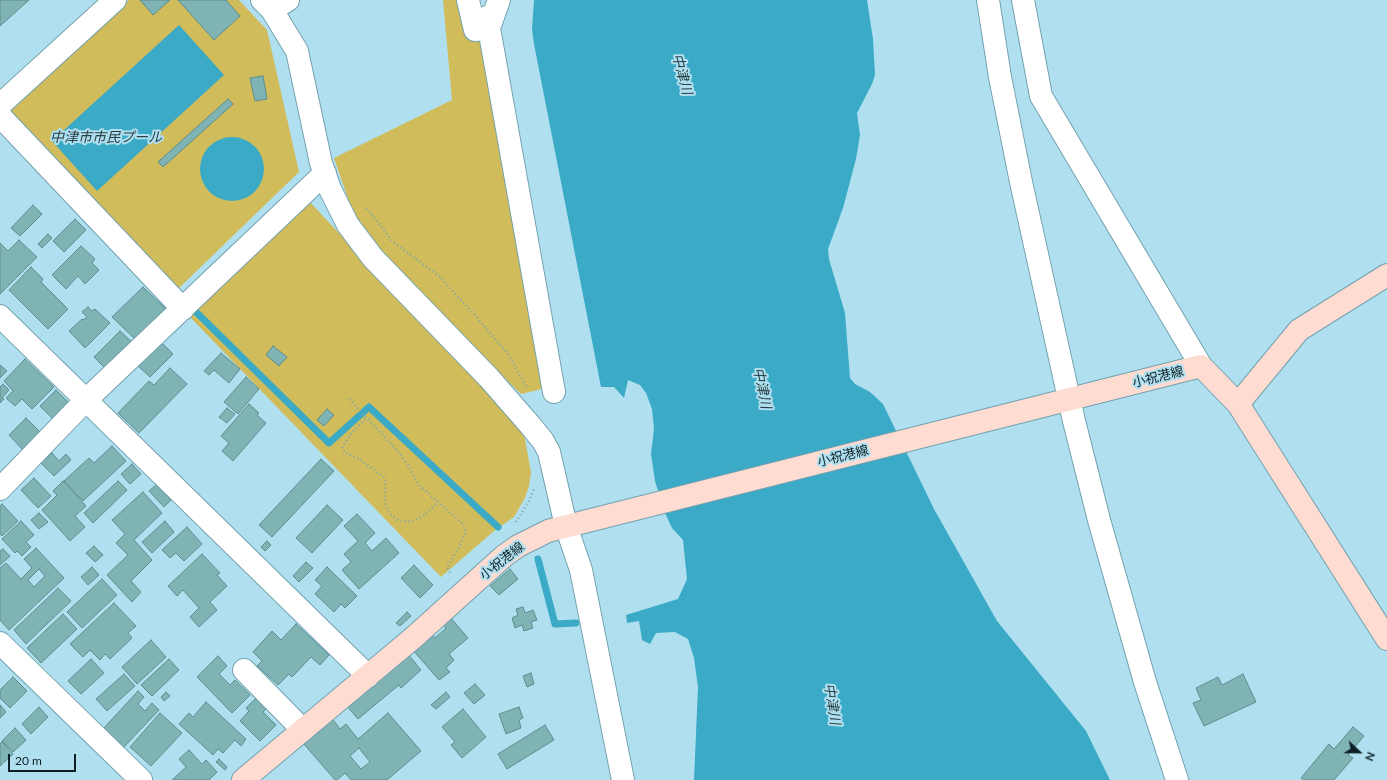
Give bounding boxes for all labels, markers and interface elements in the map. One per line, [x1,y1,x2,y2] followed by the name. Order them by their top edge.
[668,52,696,96] water label: 中津川
[50,129,162,145] water label: 中津市市民プール
[1131,363,1185,391] street label: 小祝港線
[749,366,775,410] water label: 中津川
[816,442,870,470] street label: 小祝港線
[477,539,527,583] street label: 小祝港線
[820,682,844,726] water label: 中津川
[1339,732,1379,772] north arrow
[10,746,78,772] scale bar
[1363,750,1378,763] text: N
[15,753,42,768] text: 20 m

